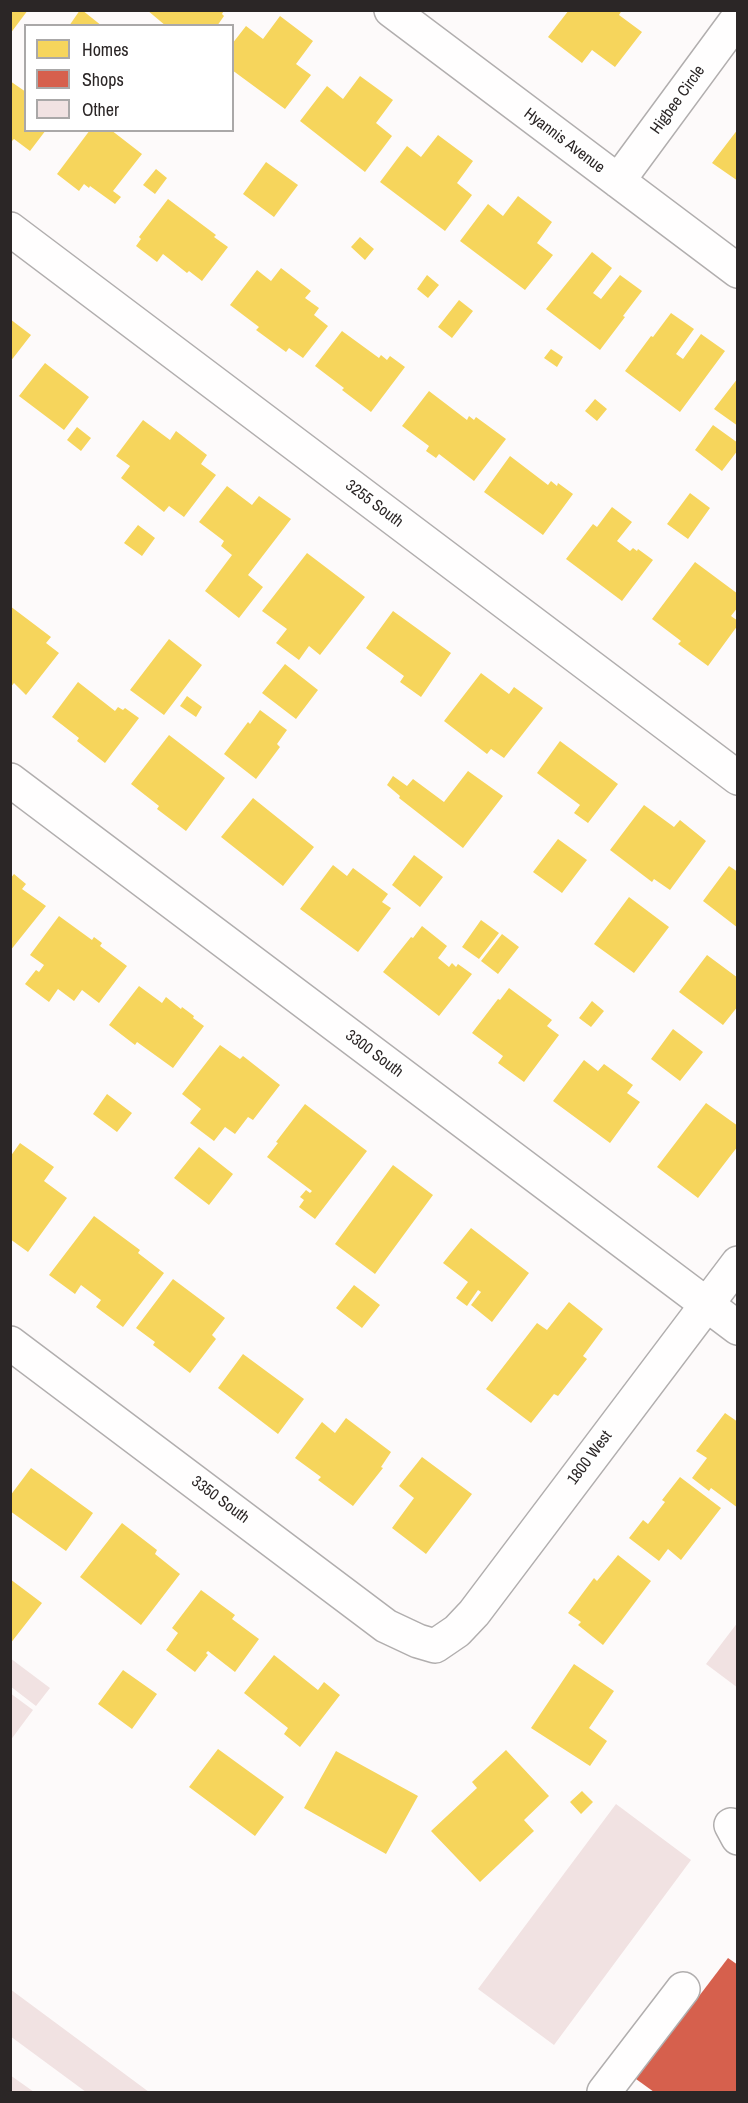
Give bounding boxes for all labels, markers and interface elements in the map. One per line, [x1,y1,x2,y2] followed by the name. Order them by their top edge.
[24,24,234,132] legend
[82,37,129,62] text: Homes
[647,62,709,138] street label: Higbee Circle
[82,67,124,92] text: Shops
[82,97,119,122] text: Other
[520,104,608,178] street label: Hyannis Avenue
[341,476,407,532] street label: 3255 South
[341,1026,407,1082] street label: 3300 South
[564,1427,616,1489] street label: 1800 West
[187,1472,253,1528] street label: 3350 South

